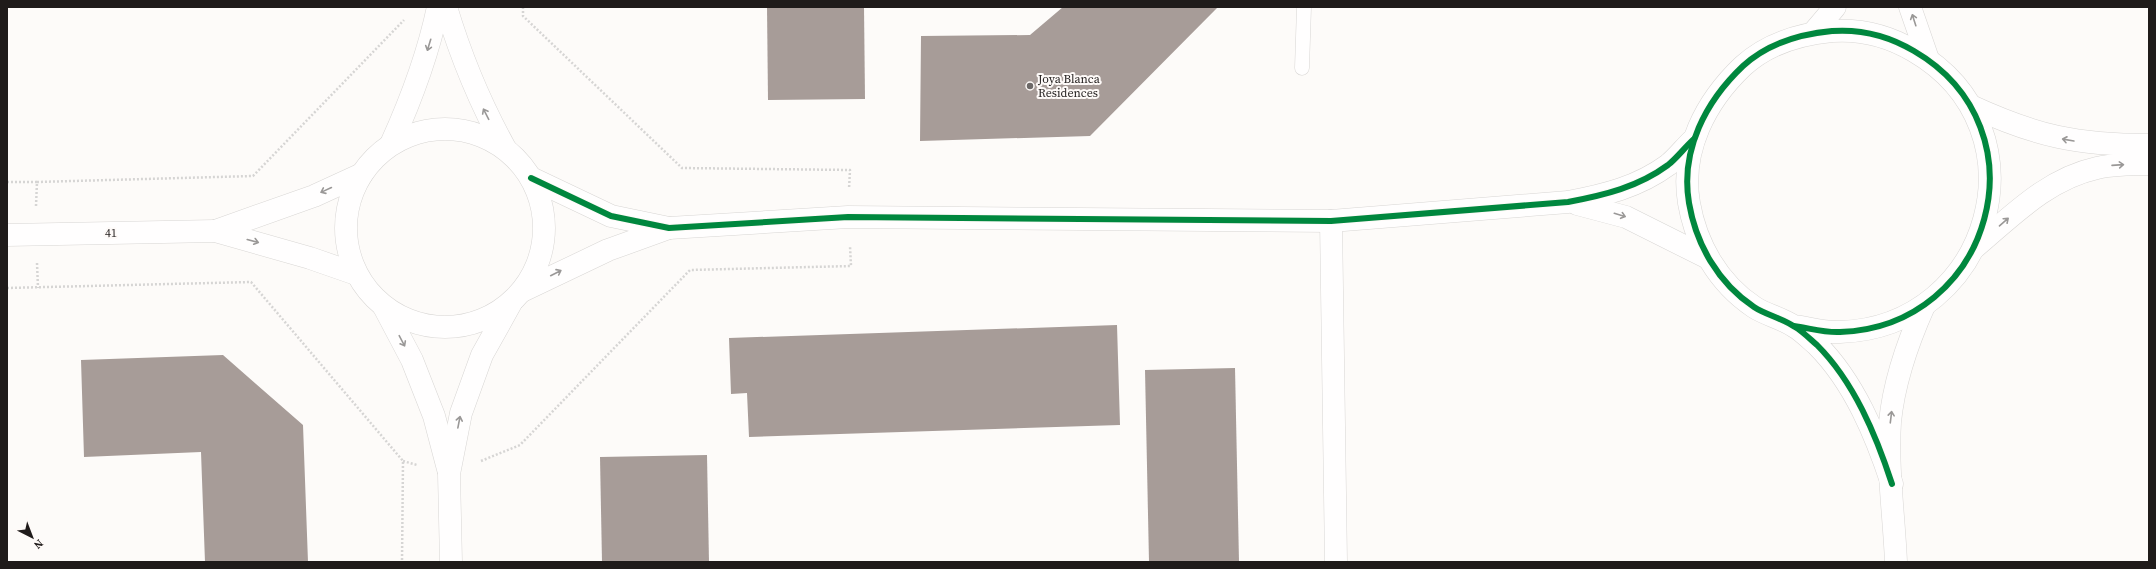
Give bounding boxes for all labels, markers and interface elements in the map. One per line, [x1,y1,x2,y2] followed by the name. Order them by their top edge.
[1910,13,1917,26] one-way arrow
[425,38,432,51] one-way arrow
[1037,71,1101,101] place label: Joya Blanca Residences
[1025,81,1035,91] marker: Joya Blanca Residences
[482,108,490,120] one-way arrow
[2062,136,2075,144] one-way arrow
[2111,162,2124,169] one-way arrow
[321,187,333,194] one-way arrow
[1613,212,1626,219] one-way arrow
[1999,218,2009,227] one-way arrow
[105,225,117,241] street label: 41
[246,238,259,246] one-way arrow
[550,269,562,276] one-way arrow
[399,335,406,347] one-way arrow
[1887,411,1895,424] one-way arrow
[456,416,464,429] one-way arrow
[12,517,52,557] north arrow
[30,536,46,552] text: N

